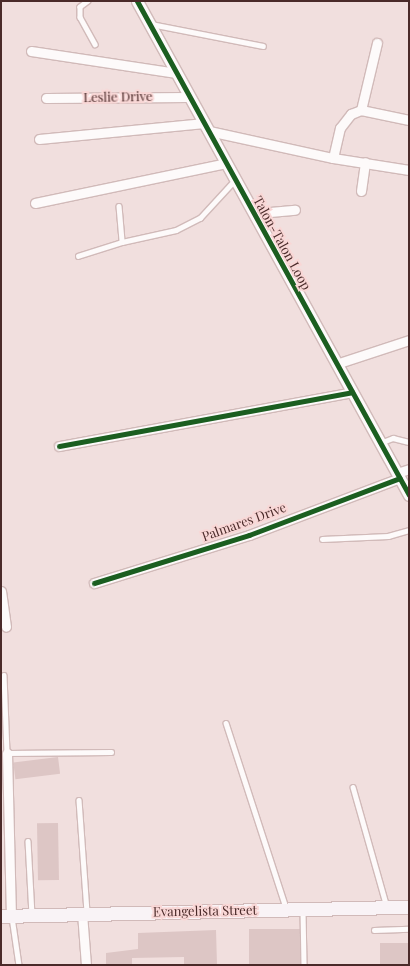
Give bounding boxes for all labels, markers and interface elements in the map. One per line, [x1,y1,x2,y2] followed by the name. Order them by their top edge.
[83,89,153,105] street label: Leslie Drive
[250,193,314,293] street label: Talon-Talon Loop
[200,500,288,544] street label: Palmares Drive
[153,902,257,920] street label: Evangelista Street

